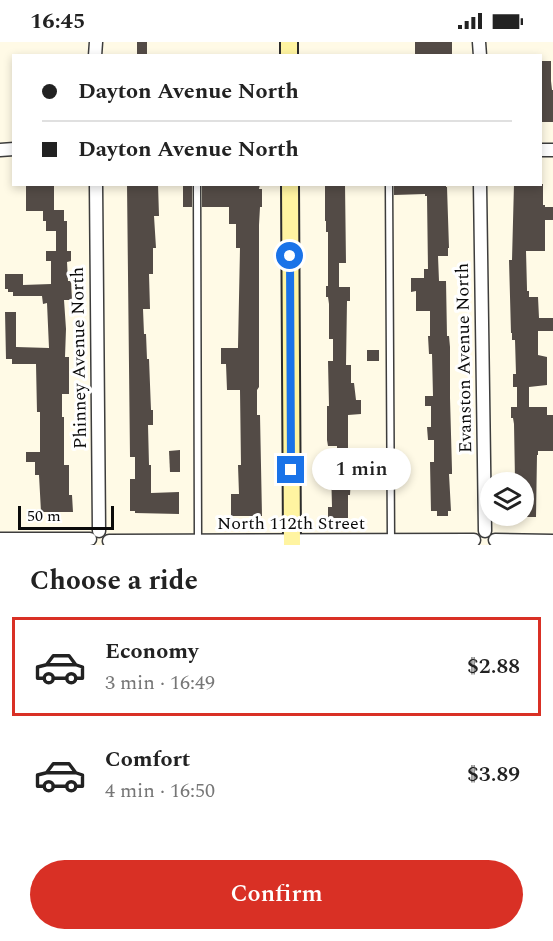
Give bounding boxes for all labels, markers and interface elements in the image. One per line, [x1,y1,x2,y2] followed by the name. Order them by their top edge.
[30,5,85,38] text: 16:45
[78,75,299,108] text: Dayton Avenue North
[78,133,299,166] text: Dayton Avenue North
[276,242,303,269] route start
[449,263,479,453] street label: Evanston Avenue North
[64,267,94,449] street label: Phinney Avenue North
[312,449,411,491] callout: 1 min
[336,454,387,484] text: 1 min
[277,456,304,483] route end
[480,472,534,526] map controls
[480,472,534,526] button: layers
[18,503,114,531] scale bar
[27,504,61,528] text: 50 m
[217,510,365,537] street label: North 112th Street
[30,560,198,602] text: Choose a ride
[105,635,198,668] text: Economy
[33,640,87,694] icon: car
[467,650,520,683] text: $2.88
[105,668,215,698] text: 3 min · 16:49
[105,743,190,776] text: Comfort
[33,748,87,802] icon: car
[467,758,520,791] text: $3.89
[105,776,215,806] text: 4 min · 16:50
[30,860,523,929] button: Confirm

